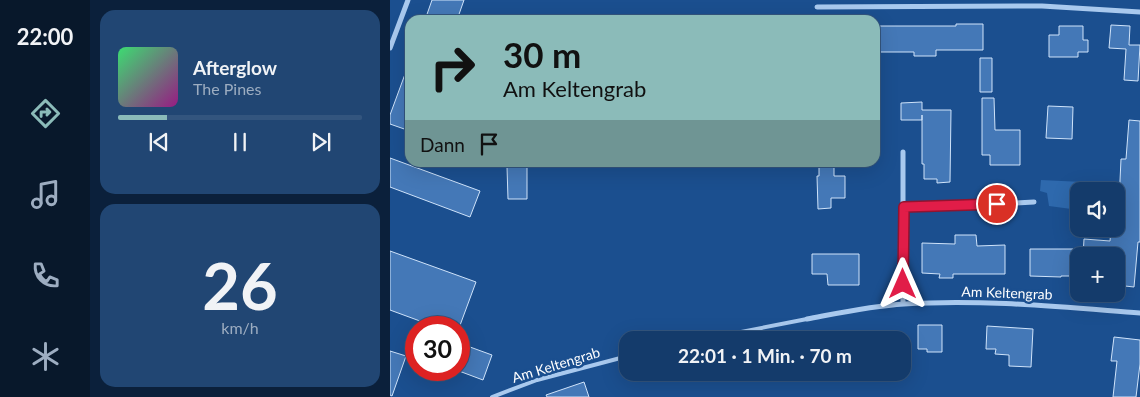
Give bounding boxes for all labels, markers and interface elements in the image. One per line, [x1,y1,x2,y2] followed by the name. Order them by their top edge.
[17,23,73,50] text: 22:00
[503,33,581,75] text: 30 m
[420,35,485,100] icon: right
[193,56,277,79] text: Afterglow
[503,75,646,102] text: Am Keltengrab
[193,79,262,98] text: The Pines
[28,96,63,131] icon: directions
[145,128,173,156] icon: previous
[226,128,254,156] icon: pause
[307,128,335,156] icon: next
[475,130,503,158] icon: arrive
[420,133,465,156] text: Dann
[28,177,63,212] icon: music
[1070,182,1125,302] map controls
[1070,182,1125,237] button: sound
[976,183,1018,225] pin
[983,190,1011,218] icon: arrive
[202,246,278,324] text: 26
[1070,247,1125,302] button: +
[876,257,928,309] position arrow
[28,258,63,293] icon: phone
[961,282,1053,303] street label: Am Keltengrab
[405,316,470,381] speed limit sign: 30
[221,318,259,337] text: km/h
[28,339,63,374] icon: climate
[510,343,602,386] street label: Am Keltengrab
[678,344,852,367] text: 22:01 · 1 Min. · 70 m

